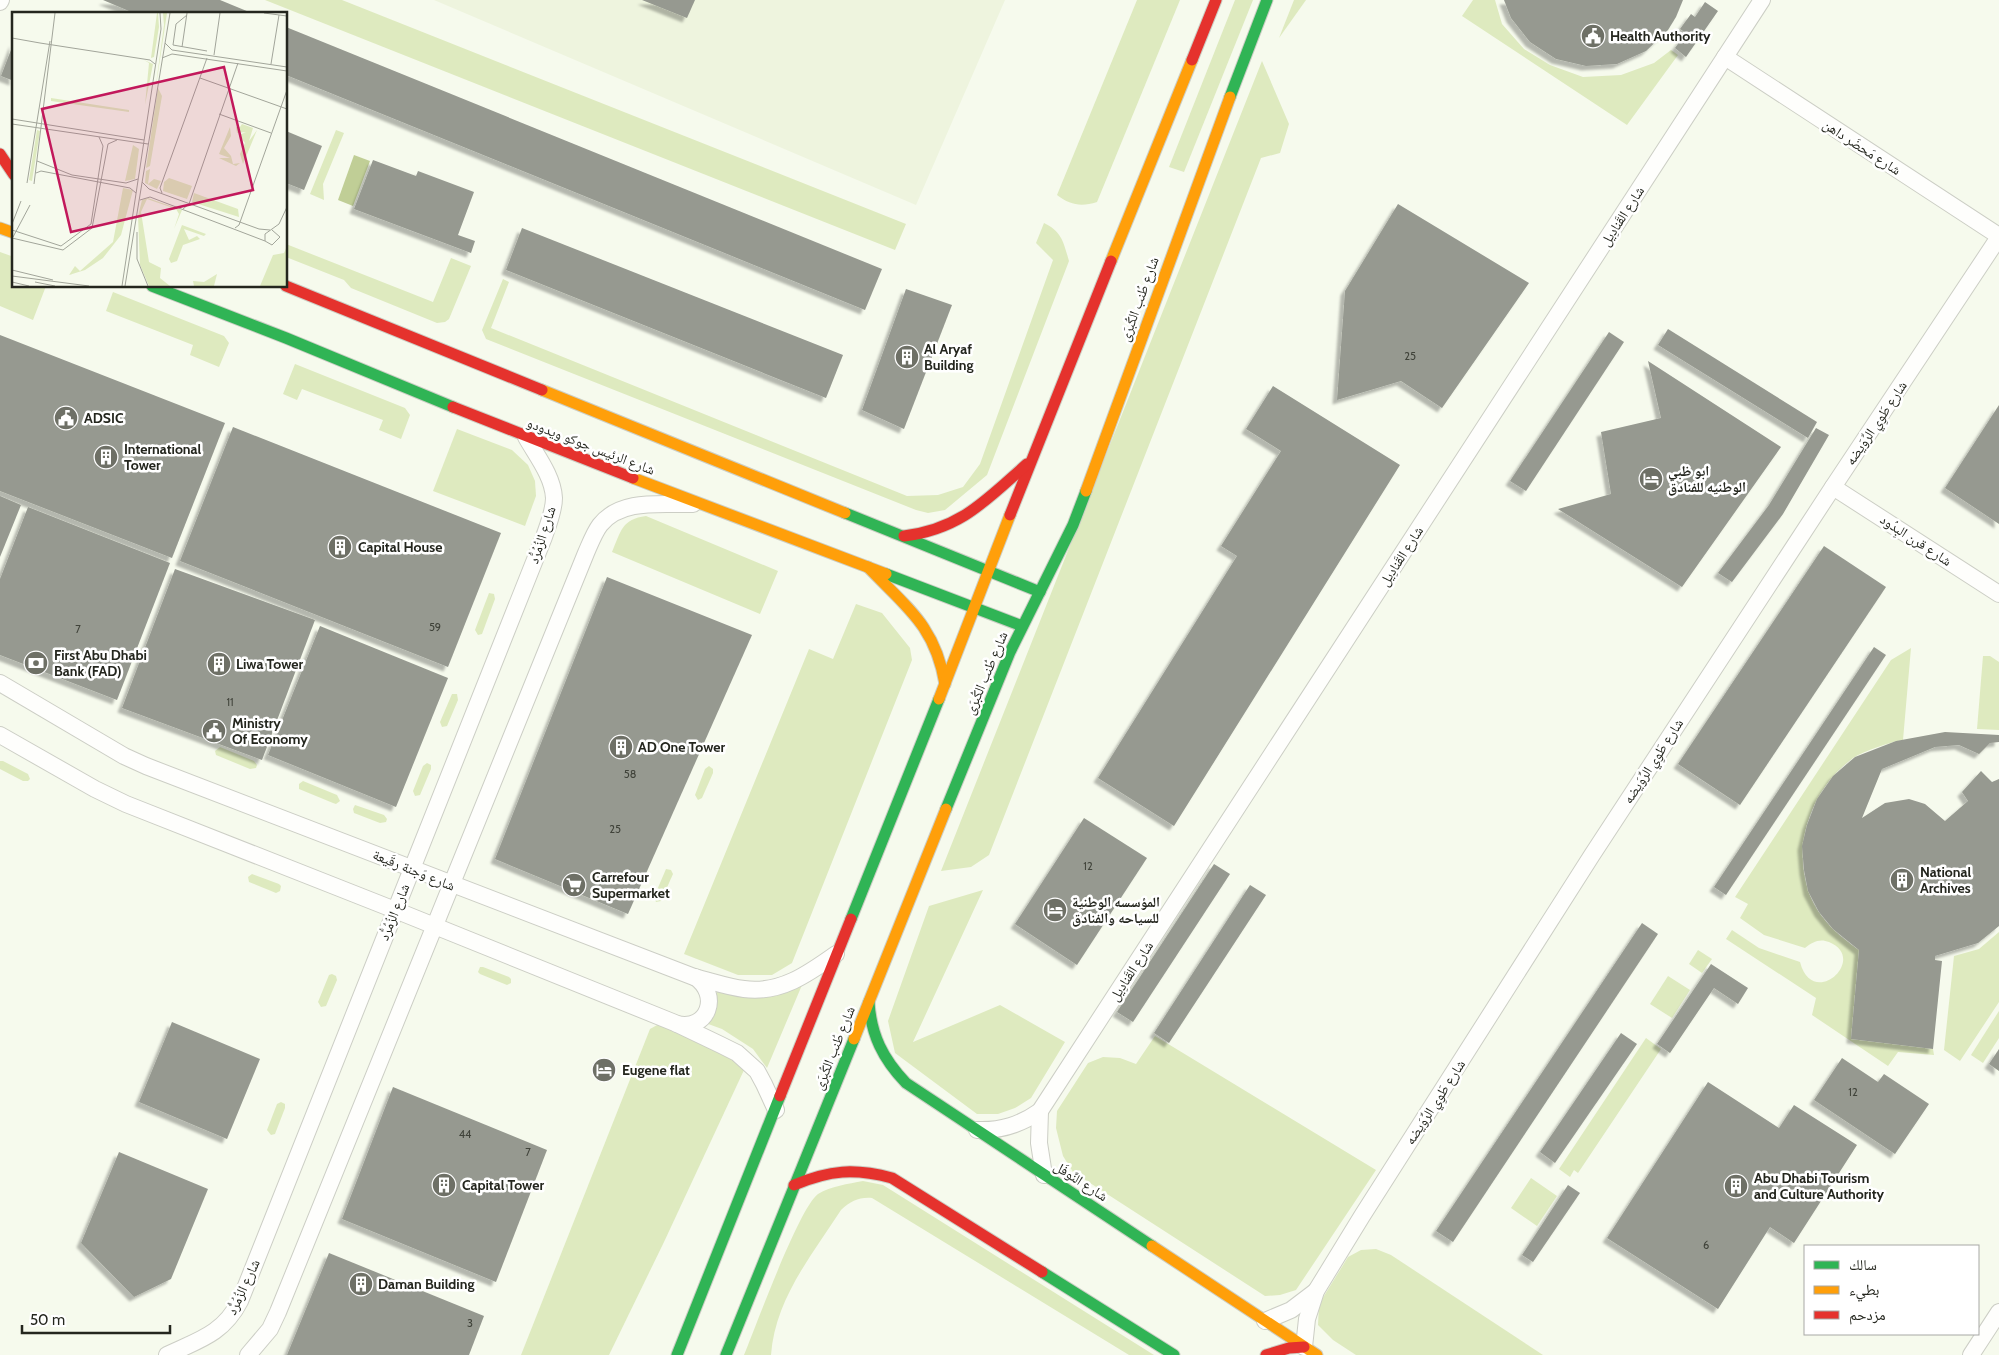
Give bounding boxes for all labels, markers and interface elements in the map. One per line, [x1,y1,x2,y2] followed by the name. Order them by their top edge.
[12,12,288,288] inset map
[1580,23,1606,49] public building icon: Health Authority
[1610,27,1711,45] place label: Health Authority
[1819,115,1904,180] street label: شارع مَحضَر داهن
[1596,183,1649,250] street label: شارع القَنادِيل
[1115,254,1164,344] street label: شارع طُنب الكُبرَى
[924,340,973,374] place label: Al Aryaf Building
[894,344,920,370] building icon: Al Aryaf Building
[1404,349,1416,363] house number: 25
[1841,377,1913,470] street label: شارع طَوِي الرِّوَيضه
[53,405,79,431] public building icon: ADSIC
[84,409,124,427] place label: ADSIC
[524,413,658,480] street label: شارع الرئيس جوكو ويدودو
[124,440,202,474] place label: International Tower
[93,444,119,470] building icon: International Tower
[1668,462,1746,496] place label: ابو ظبي الوطنيه للفنادق
[1638,466,1664,492] hotel icon: ابو ظبي الوطنيه للفنادق
[524,504,561,566] street label: شارع الزُمُرُّد
[1876,510,1955,571] street label: شارع قرن البِدُود
[1375,523,1428,590] street label: شارع القَنادِيل
[327,534,353,560] building icon: Capital House
[358,538,442,556] place label: Capital House
[429,620,441,634] house number: 59
[75,622,81,636] house number: 7
[960,629,1013,718] street label: شارع طُنب الكُبرَى
[54,646,147,680] place label: First Abu Dhabi Bank (FAD)
[23,650,49,676] bank icon: First Abu Dhabi Bank (FAD)
[206,651,232,677] building icon: Liwa Tower
[236,655,304,673] place label: Liwa Tower
[226,695,234,709] house number: 11
[232,714,308,748] place label: Ministry Of Economy
[1619,715,1689,808] street label: شارع طَوِي الرِّوَيضه
[201,718,227,744] public building icon: Ministry Of Economy
[608,734,634,760] building icon: AD One Tower
[638,738,726,756] place label: AD One Tower
[624,767,636,781] house number: 58
[609,822,621,836] house number: 25
[370,845,458,896] street label: شارع وَجنة رقَيعة
[1083,859,1093,873] house number: 12
[1920,863,1971,897] place label: National Archives
[1889,867,1915,893] building icon: National Archives
[592,868,670,902] place label: Carrefour Supermarket
[561,872,587,898] supermarket icon: Carrefour Supermarket
[374,881,414,943] street label: شارع الزُمُرُّد
[1072,893,1160,927] place label: المؤسسه الوطنية للسياحه والفنادق
[1042,897,1068,923] hotel icon: المؤسسه الوطنية للسياحه والفنادق
[1105,938,1158,1005] street label: شارع القَنادِيل
[809,1003,860,1093] street label: شارع طُنب الكُبرَى
[1401,1056,1471,1149] street label: شارع طَوِي الرِّوَيضه
[591,1057,617,1083] hotel icon: Eugene flat
[622,1061,690,1079] place label: Eugene flat
[1848,1085,1858,1099] house number: 12
[459,1127,472,1141] house number: 44
[525,1145,531,1159] house number: 7
[1050,1157,1111,1206] street label: شارع النَّوفَل
[1754,1169,1885,1203] place label: Abu Dhabi Tourism and Culture Authority
[431,1172,457,1198] building icon: Capital Tower
[1723,1173,1749,1199] building icon: Abu Dhabi Tourism and Culture Authority
[462,1176,544,1194] place label: Capital Tower
[1703,1238,1709,1252] house number: 6
[1804,1245,1979,1335] legend
[222,1256,265,1318] street label: شارع الزُمُرُّد
[1849,1256,1877,1274] text: سالك
[348,1271,374,1297] building icon: Daman Building
[378,1275,474,1293] place label: Daman Building
[1849,1281,1879,1302] text: بطيء
[22,1302,170,1334] scale bar
[1849,1306,1886,1325] text: مزدحم
[30,1311,65,1329] text: 50 m
[467,1316,473,1330] house number: 3

